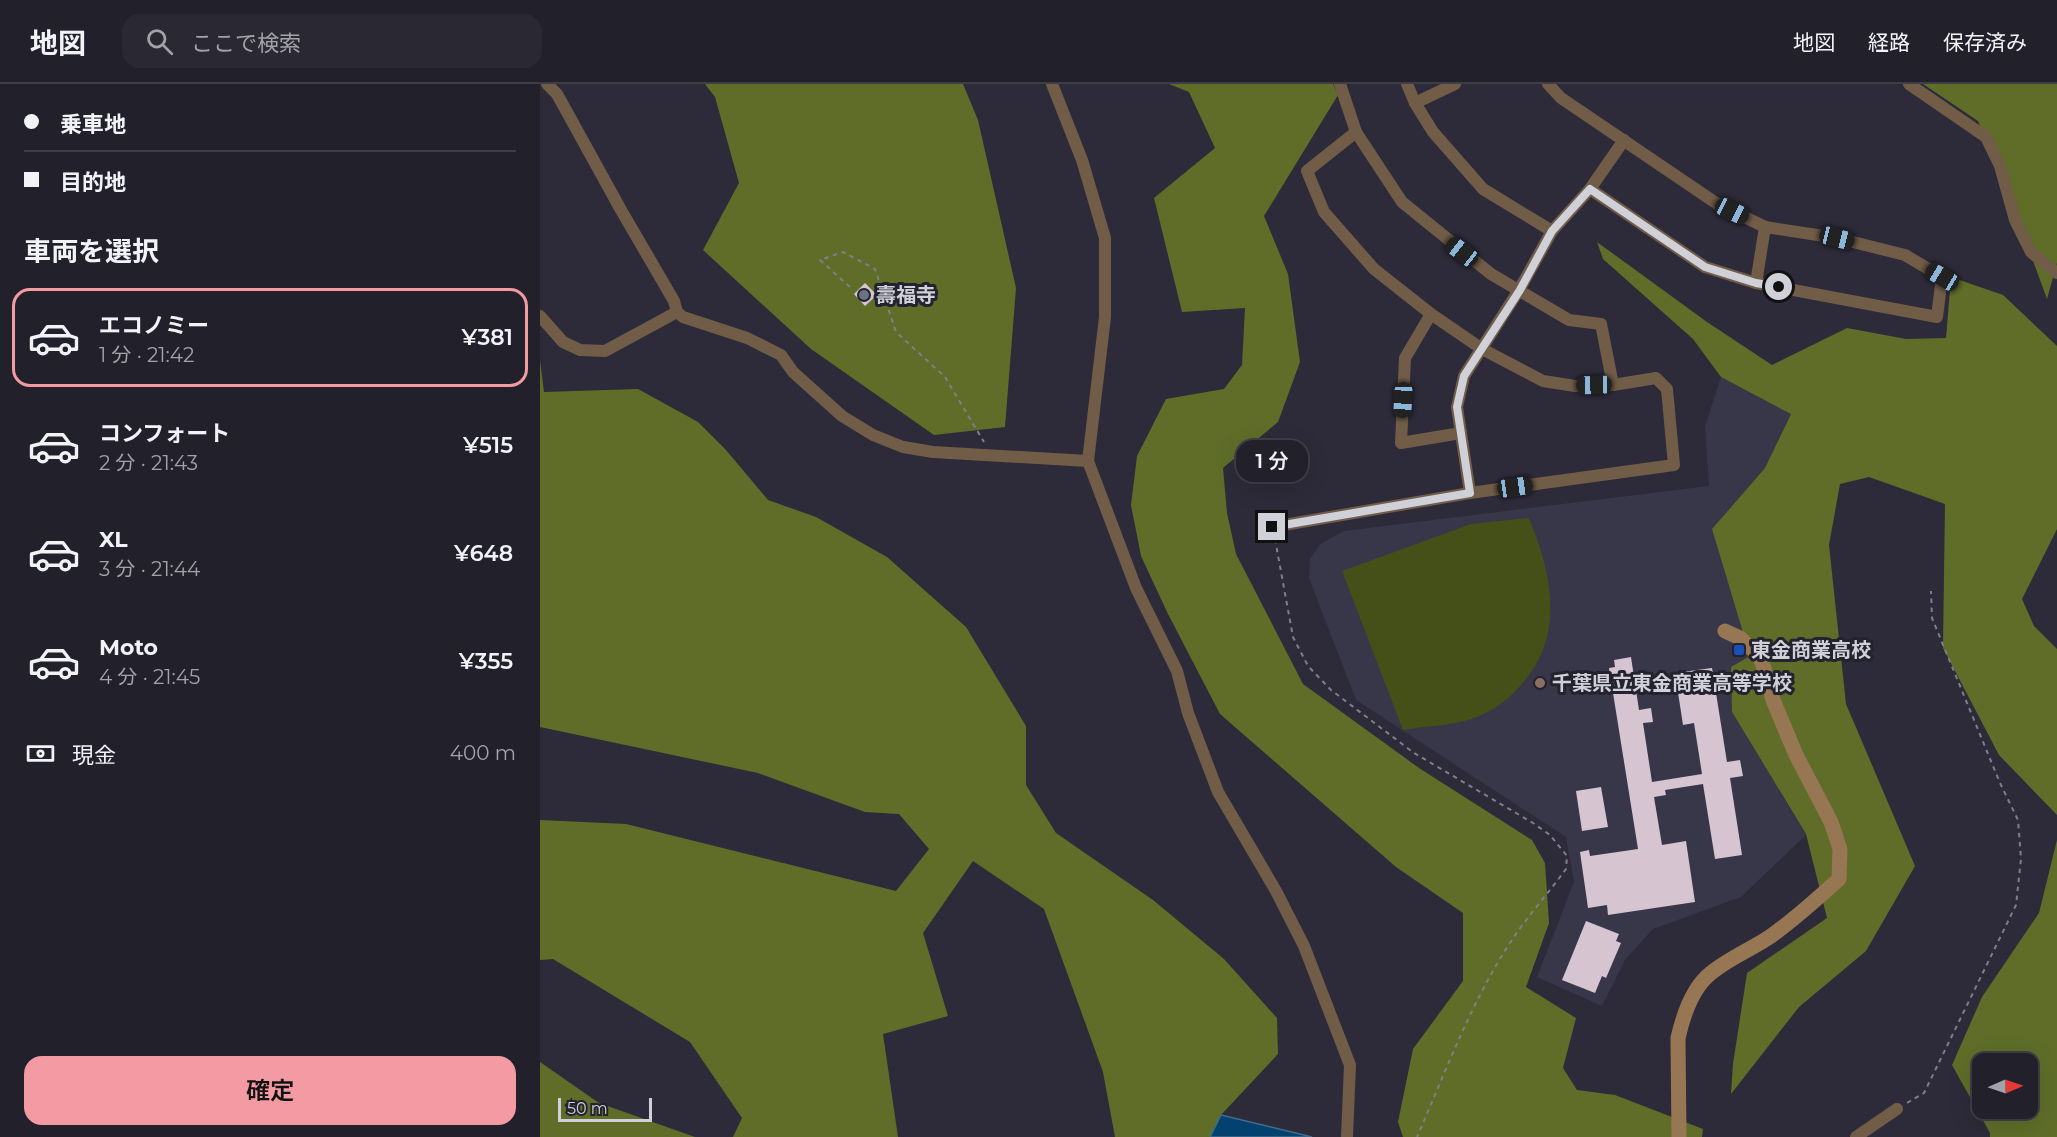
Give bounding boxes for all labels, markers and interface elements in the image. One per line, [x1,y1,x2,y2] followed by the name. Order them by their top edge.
[122,14,542,68] search box
[143,25,176,58] icon: search
[30,26,86,60] text: 地図
[191,30,301,57] text: ここで検索
[1793,30,1835,55] text: 地図
[1868,30,1910,55] text: 経路
[1943,30,2027,55] text: 保存済み
[60,111,126,138] text: 乗車地
[60,169,126,196] text: 目的地
[1712,195,1752,227] car
[1817,225,1857,251] car
[1442,234,1482,270] car
[24,235,159,268] text: 車両を選択
[1922,260,1962,294] car
[1765,273,1792,300] route start
[876,283,936,307] place label: 壽福寺
[857,288,871,302] marker: 壽福寺
[27,311,81,365] icon: car
[99,312,209,339] text: エコノミー
[461,324,513,351] text: ¥381
[99,343,194,367] text: 1 分 · 21:42
[1576,376,1612,394] car
[1393,382,1413,418] car
[27,419,81,473] icon: car
[99,420,230,447] text: コンフォート
[463,432,513,459] text: ¥515
[1236,440,1308,482] callout: 1 分
[1255,449,1289,473] text: 1 分
[99,451,198,475] text: 2 分 · 21:43
[1496,476,1534,498] car
[1258,513,1285,540] route end
[99,526,128,553] text: XL
[27,527,81,581] icon: car
[454,540,513,567] text: ¥648
[99,557,200,581] text: 3 分 · 21:44
[99,634,158,661] text: Moto
[27,635,81,689] icon: car
[1751,638,1871,662] place label: 東金商業高校
[1732,643,1746,657] marker: 東金商業高校
[459,648,513,675] text: ¥355
[99,665,200,689] text: 4 分 · 21:45
[1552,671,1792,695] place label: 千葉県立東金商業高等学校
[1533,676,1547,690] marker: 千葉県立東金商業高等学校
[24,737,57,770] icon: cash
[450,741,516,765] text: 400 m
[72,742,116,769] text: 現金
[1972,1053,2038,1119] north arrow
[1972,1053,2038,1119] map controls
[24,1056,516,1125] button: 確定
[558,1095,652,1122] scale bar
[567,1099,608,1118] text: 50 m

